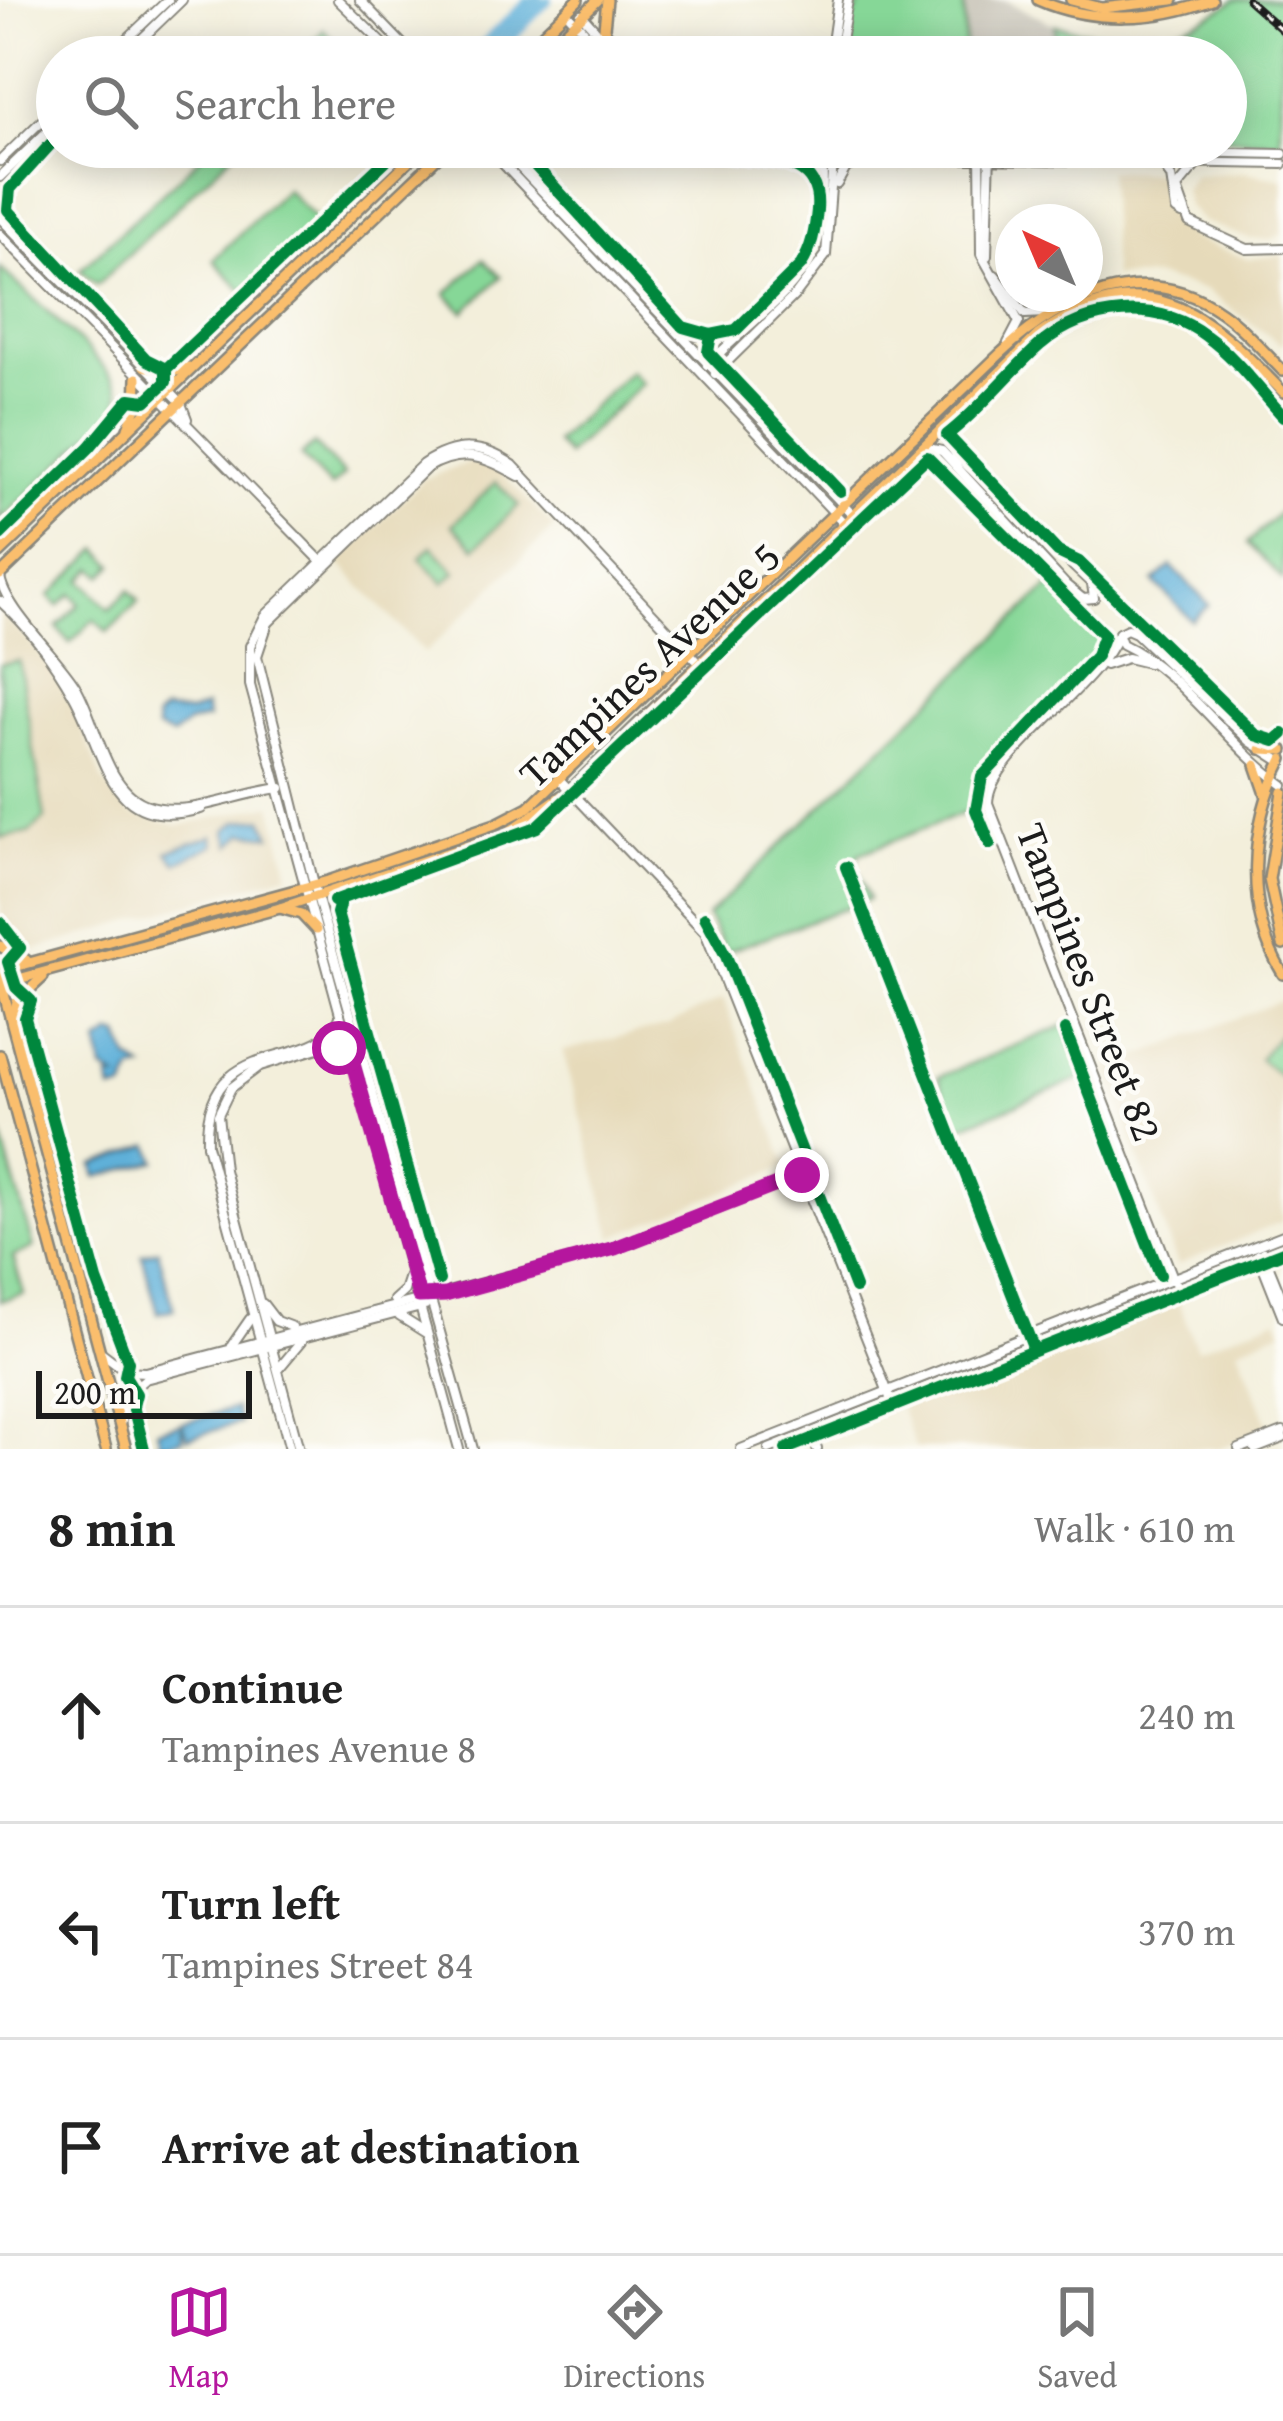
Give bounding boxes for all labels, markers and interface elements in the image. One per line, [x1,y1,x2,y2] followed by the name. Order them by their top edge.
[36,36,1247,168] search box
[78,69,144,135] icon: search
[174,70,396,135] text: Search here
[995,204,1103,312] north arrow
[504,526,793,801] street label: Tampines Avenue 5
[1002,814,1179,1149] street label: Tampines Street 82
[312,1021,366,1075] route start
[775,1148,829,1202] route end
[36,1365,252,1418] scale bar
[54,1368,136,1416] text: 200 m
[48,1490,175,1565] text: 8 min
[1034,1499,1235,1556] text: Walk · 610 m
[162,1654,343,1719] text: Continue
[48,1682,114,1748] icon: ahead
[1138,1686,1235,1743] text: 240 m
[162,1719,476,1776] text: Tampines Avenue 8
[162,1870,340,1935] text: Turn left
[48,1898,114,1964] icon: left
[1138,1902,1235,1959] text: 370 m
[162,1935,474,1992] text: Tampines Street 84
[48,2114,114,2180] icon: arrive
[162,2114,580,2179] text: Arrive at destination
[166,2279,232,2399] tab: Map
[564,2279,705,2399] tab: Directions
[1037,2279,1117,2399] tab: Saved

